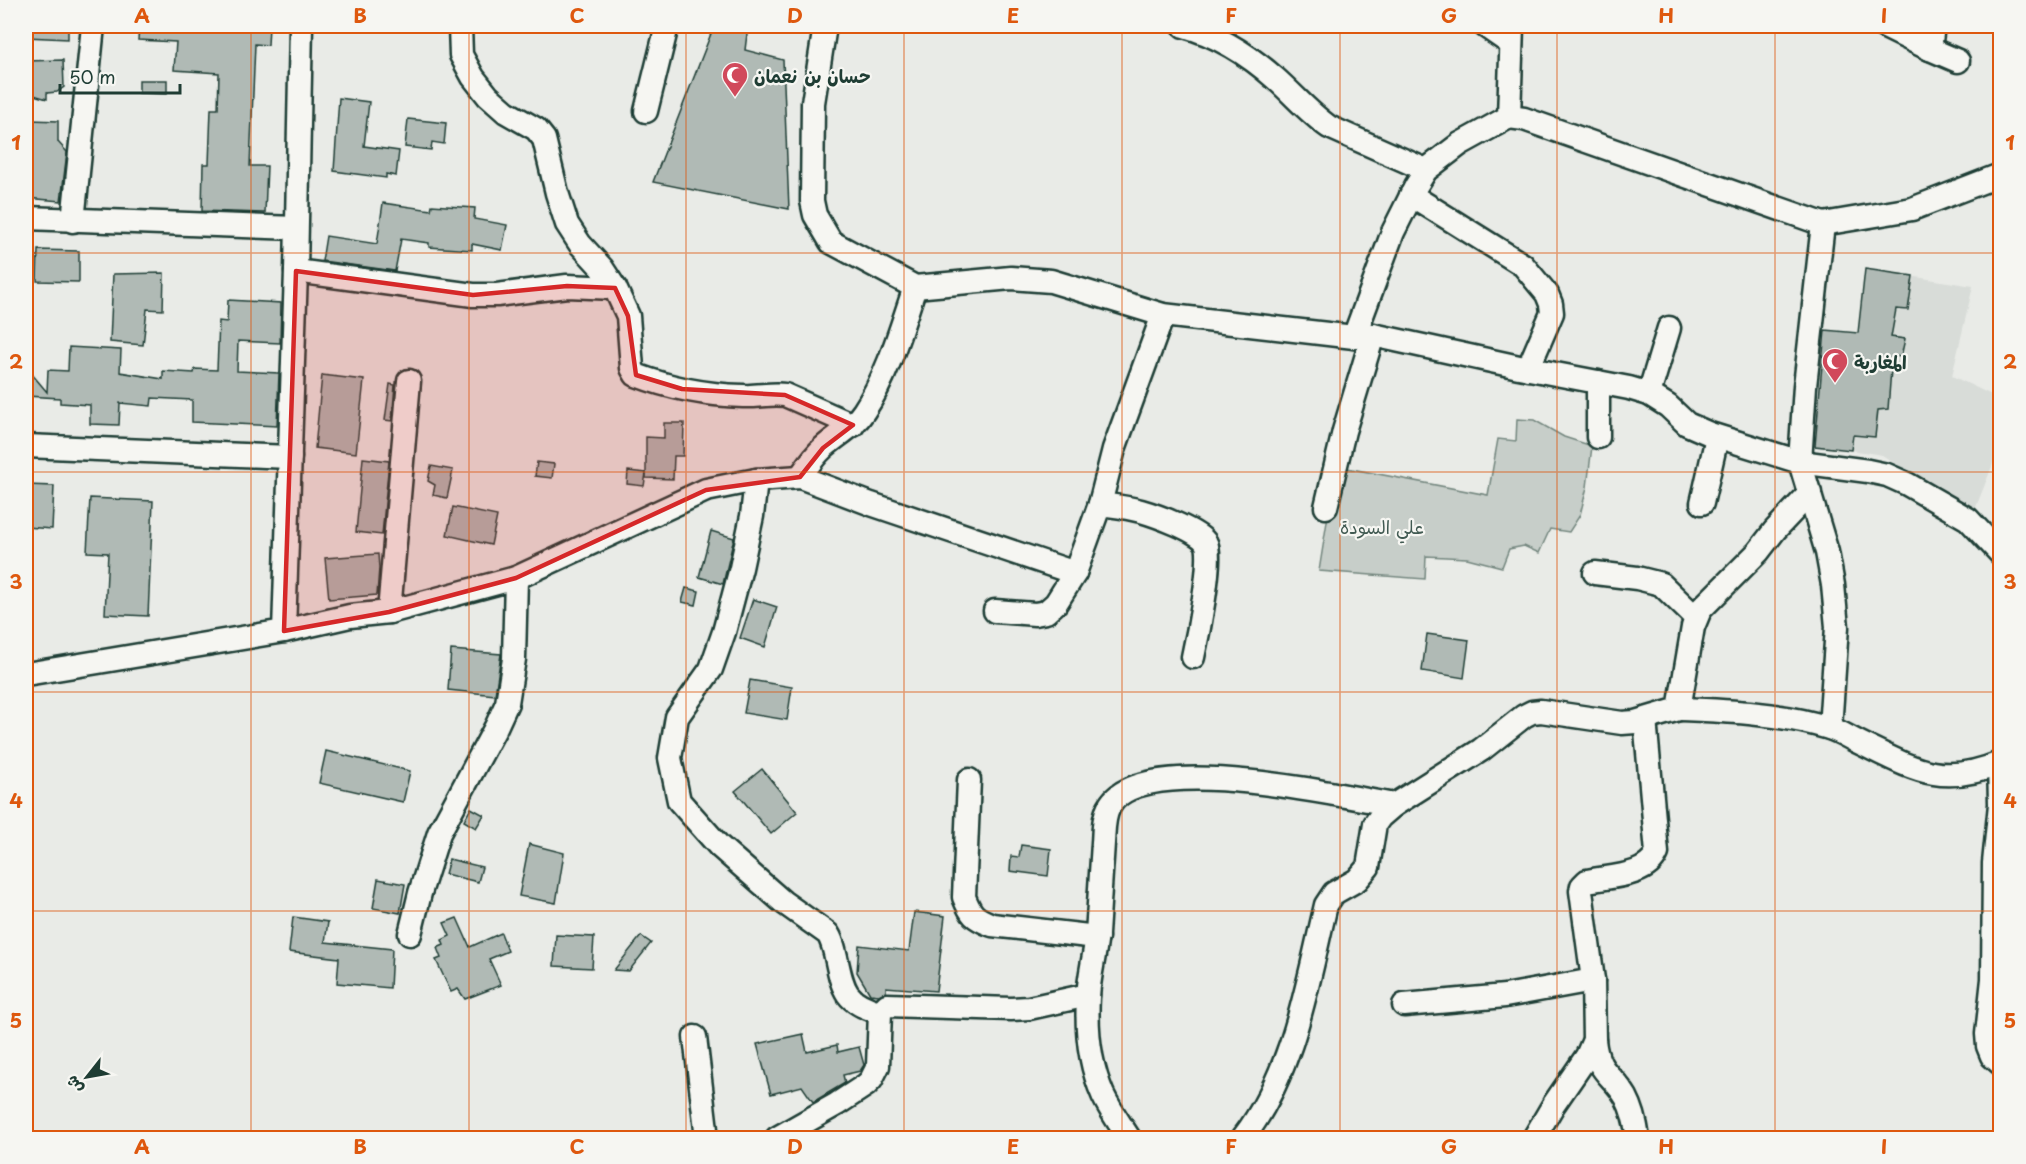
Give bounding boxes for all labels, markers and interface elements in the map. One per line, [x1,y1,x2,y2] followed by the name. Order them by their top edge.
[134,0,150,30] text: A
[353,0,367,30] text: B
[569,0,585,30] text: C
[787,0,803,30] text: D
[1007,0,1019,30] text: E
[1225,0,1237,30] text: F
[1441,0,1457,30] text: G
[1658,0,1674,30] text: H
[1881,0,1887,30] text: I
[60,57,180,95] scale bar
[720,60,750,98] mosque icon: حسان بن نعمان
[754,62,871,89] place label: حسان بن نعمان
[69,63,116,90] text: 50 m
[11,127,21,157] text: 1
[2005,127,2015,157] text: 1
[9,346,23,376] text: 2
[1820,346,1850,384] mosque icon: المغاربة
[2003,346,2017,376] text: 2
[1854,348,1907,375] place label: المغاربة
[1340,513,1424,544] park label: علي السودة
[9,566,23,596] text: 3
[2003,566,2017,596] text: 3
[9,785,23,815] text: 4
[2003,785,2017,815] text: 4
[10,1005,22,1035] text: 5
[2004,1005,2016,1035] text: 5
[57,1047,117,1107] north arrow
[58,1072,88,1099] text: ش
[134,1131,150,1161] text: A
[353,1131,367,1161] text: B
[569,1131,585,1161] text: C
[787,1131,803,1161] text: D
[1007,1131,1019,1161] text: E
[1225,1131,1237,1161] text: F
[1441,1131,1457,1161] text: G
[1658,1131,1674,1161] text: H
[1881,1131,1887,1161] text: I

